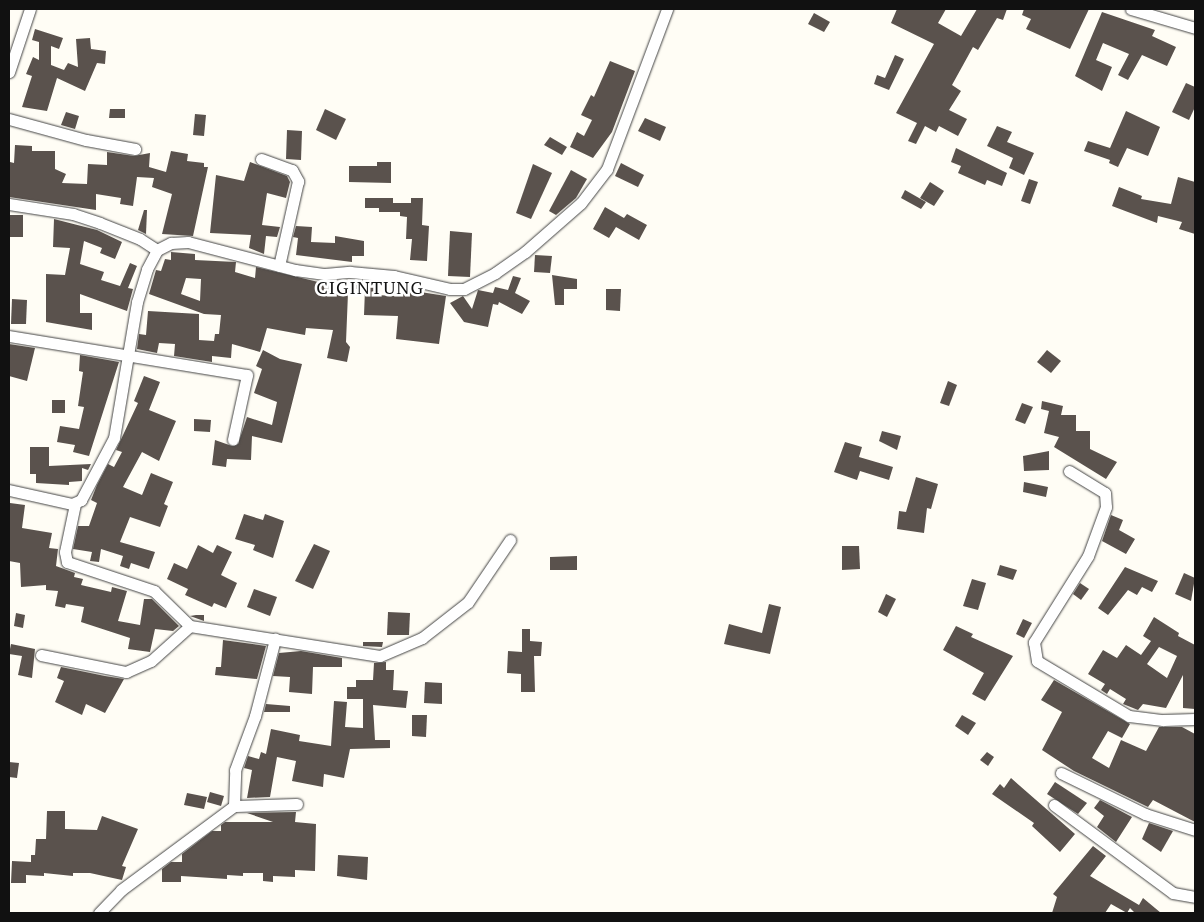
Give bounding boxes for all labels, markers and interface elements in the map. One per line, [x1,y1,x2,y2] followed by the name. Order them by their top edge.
[315,276,425,298] district label: CIGINTUNG

